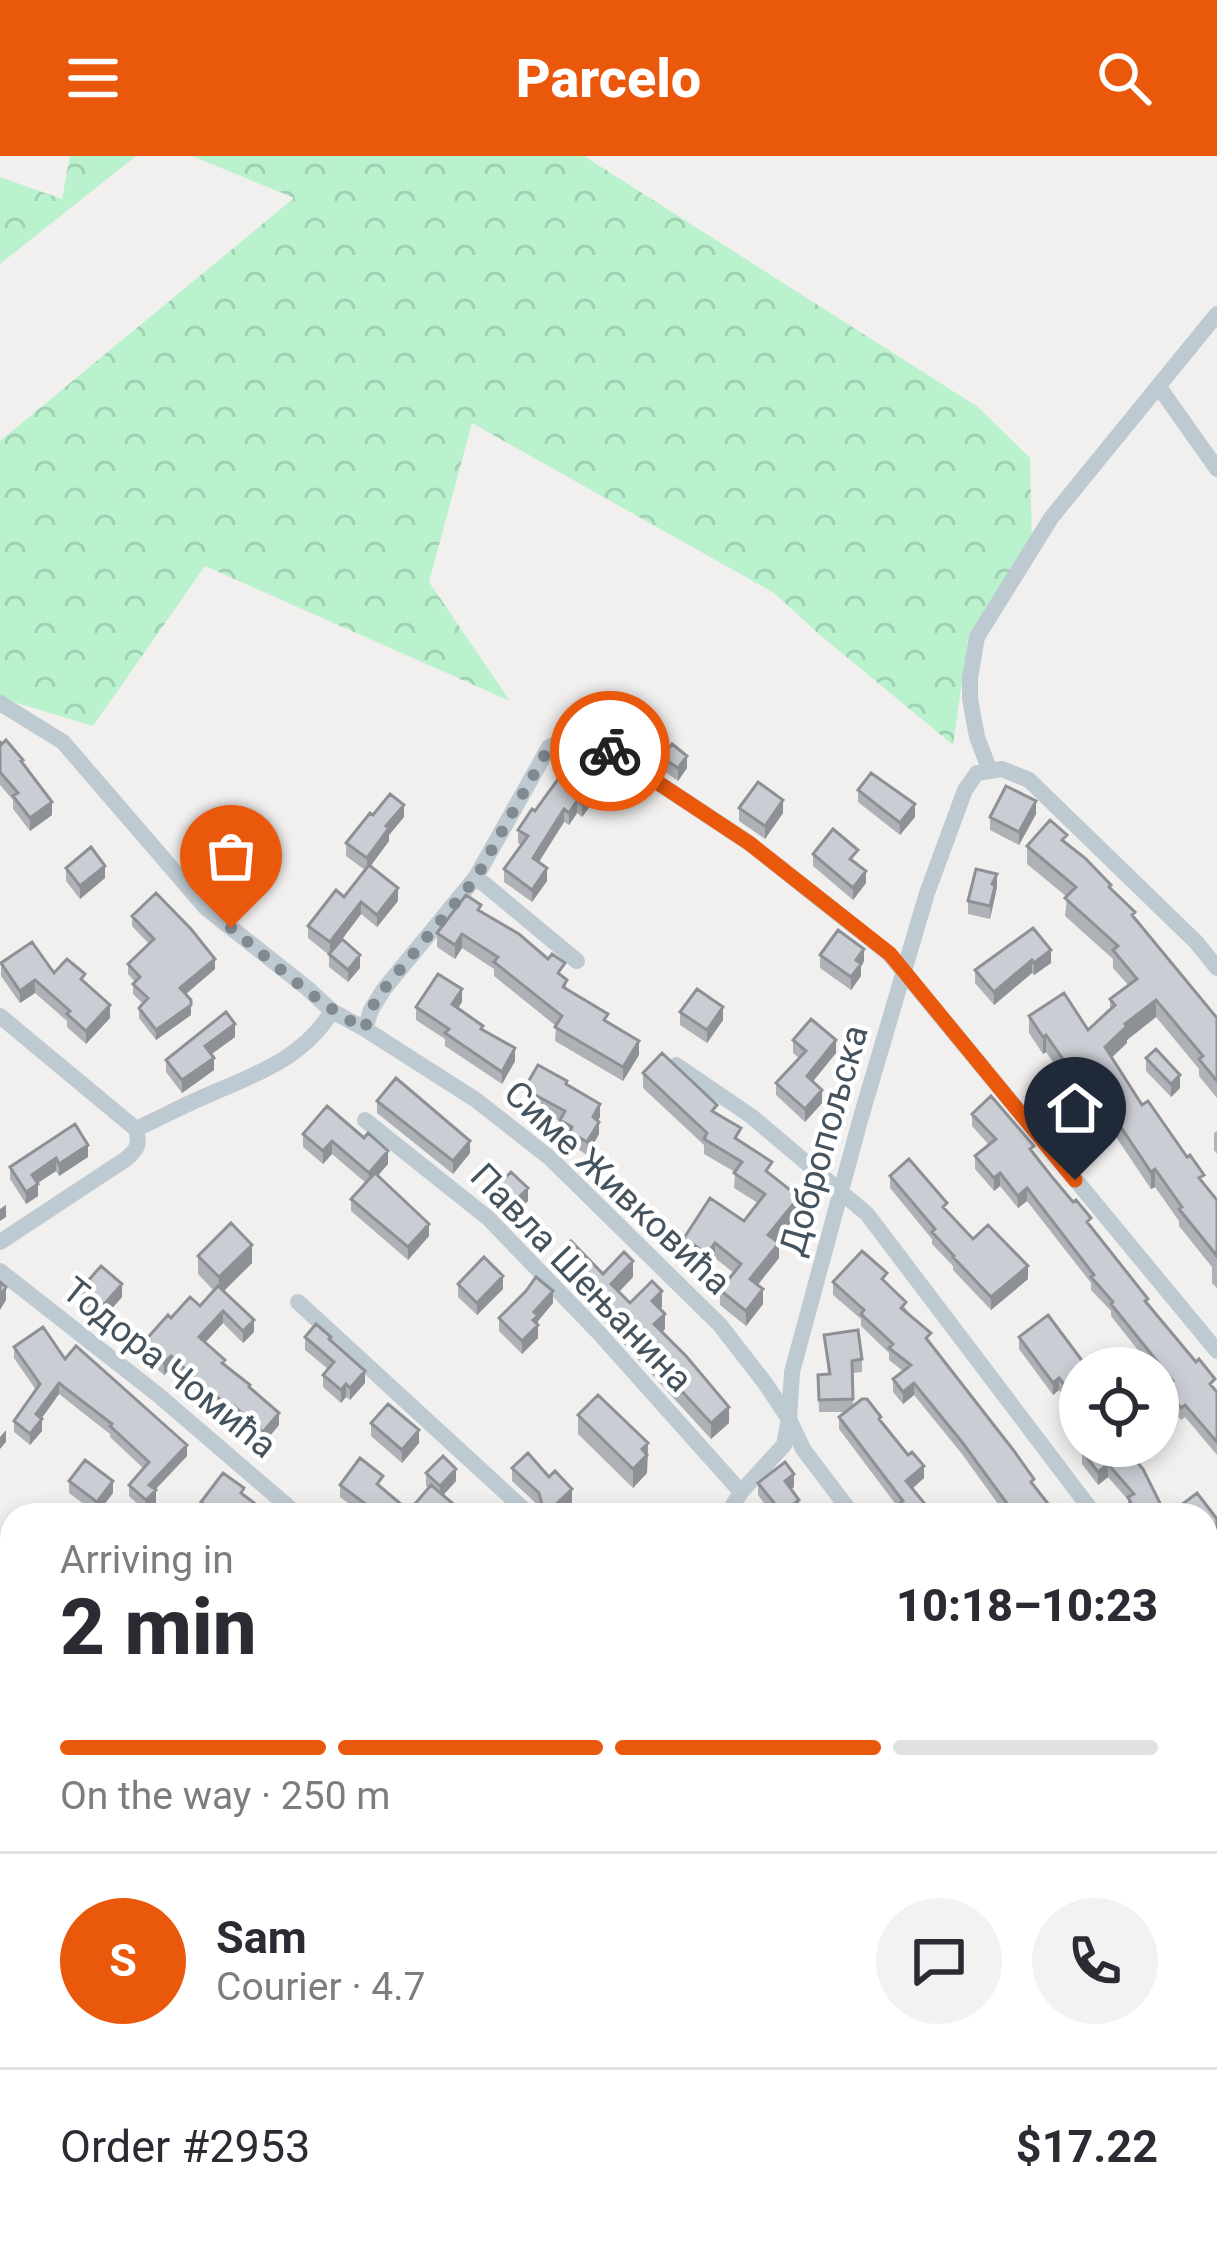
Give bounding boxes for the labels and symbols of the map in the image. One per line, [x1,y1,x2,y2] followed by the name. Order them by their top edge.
[550,691,670,811] courier
[180,805,282,928] pin
[771,1020,877,1260] street label: Добропољска
[1024,1057,1126,1180] pin
[496,1072,739,1303] street label: Симе Живковића
[462,1155,701,1400] street label: Павла Шењанина
[54,1269,285,1467] street label: Тодора Чомића

